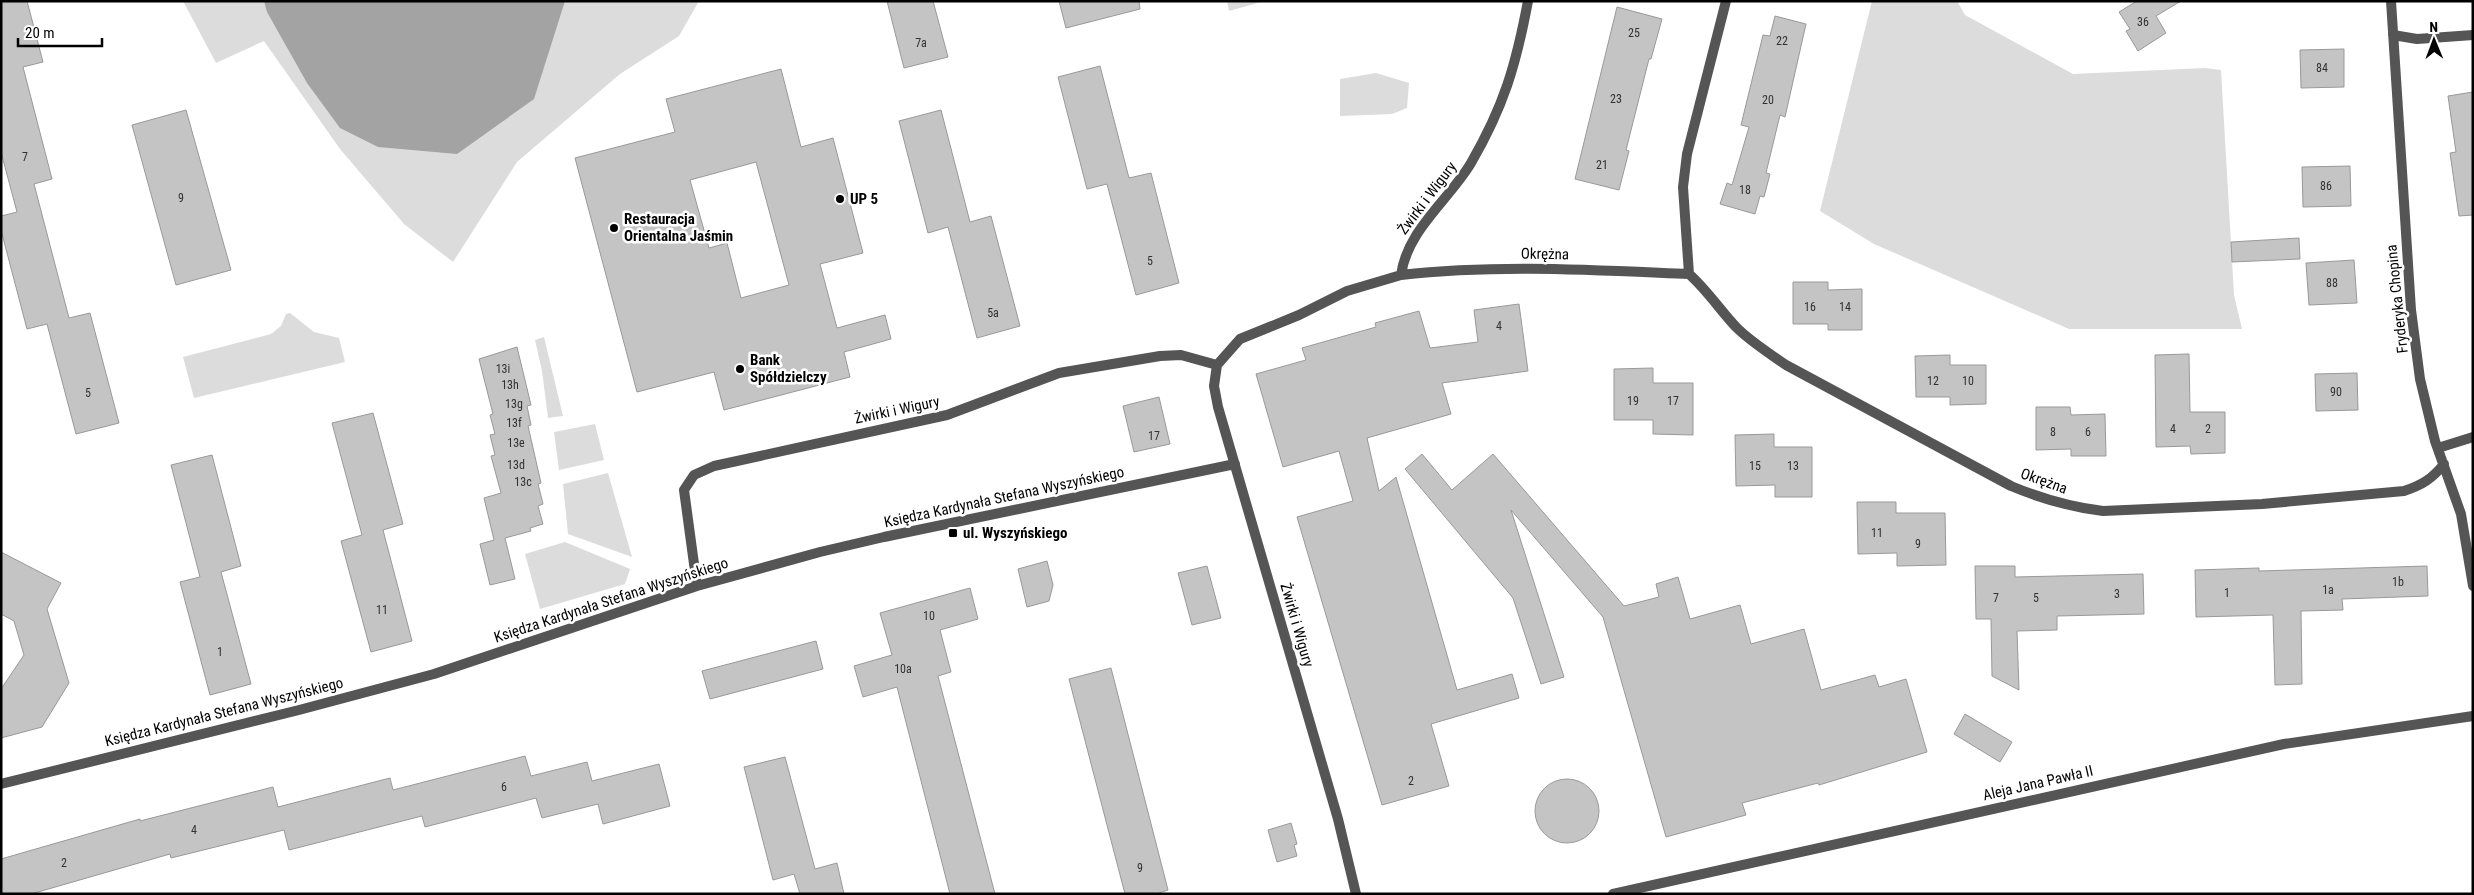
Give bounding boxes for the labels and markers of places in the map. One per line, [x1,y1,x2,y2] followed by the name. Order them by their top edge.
[850,190,878,208] place label: UP 5
[834,193,846,205] marker: UP 5
[624,210,733,245] place label: Restauracja Orientalna Jaśmin
[608,222,620,234] marker: Restauracja Orientalna Jaśmin
[750,351,827,386] place label: Bank Spółdzielczy
[734,363,746,375] marker: Bank Spółdzielczy
[963,524,1068,542] place label: ul. Wyszyńskiego
[947,527,959,539] marker: ul. Wyszyńskiego

